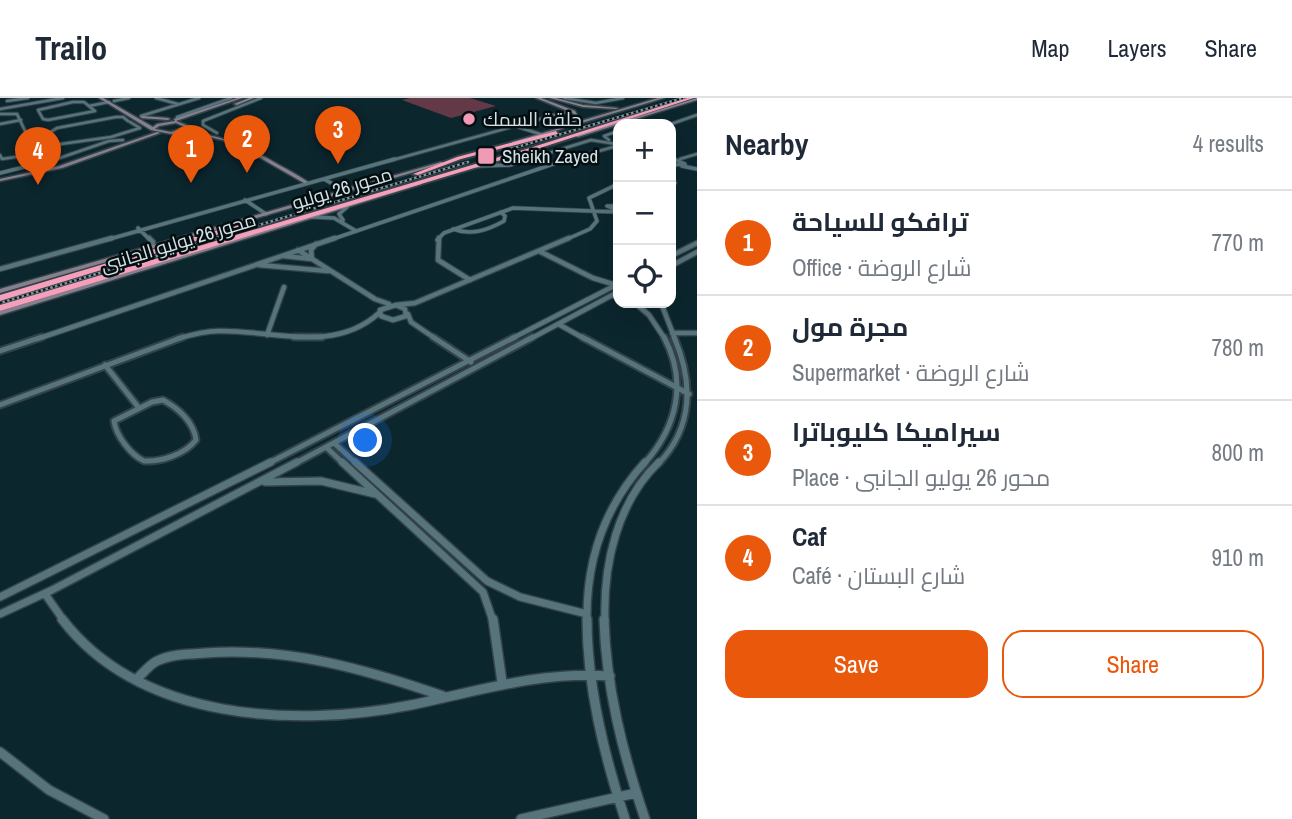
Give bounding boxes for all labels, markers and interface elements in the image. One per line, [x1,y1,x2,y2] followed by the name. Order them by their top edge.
[35,26,107,70] text: Trailo
[1031,32,1069,64] text: Map
[1107,32,1166,64] text: Layers
[1204,32,1257,64] text: Share
[315,106,361,164] pin: 3
[483,106,582,132] place label: حلقة السمك
[461,111,477,127] marker: حلقة السمك
[224,115,270,173] pin: 2
[613,119,676,308] map controls
[613,119,676,182] button: +
[725,124,808,164] text: Nearby
[168,125,214,183] pin: 1
[15,127,61,185] pin: 4
[1193,128,1264,159] text: 4 results
[502,143,598,169] place label: Sheikh Zayed
[476,146,496,166] marker: Sheikh Zayed
[289,160,395,216] street label: محور 26 يوليو
[613,182,676,245] button: −
[792,204,968,239] text: ترافكو للسياحة
[97,206,259,278] street label: محور 26 يوليو الجانبى
[743,227,753,258] text: 1
[1212,227,1264,258] text: 770 m
[613,245,676,308] button: locate
[792,252,972,283] text: Office · شارع الروضة
[792,309,908,344] text: مجرة مول
[743,332,753,363] text: 2
[1212,332,1264,363] text: 780 m
[792,357,1030,388] text: Supermarket · شارع الروضة
[792,414,1001,449] text: سيراميكا كليوباترا
[348,423,382,457] your location
[743,437,753,468] text: 3
[1212,437,1264,468] text: 800 m
[792,462,1050,493] text: Place · محور 26 يوليو الجانبى
[792,519,826,554] text: Caf
[743,542,753,573] text: 4
[1212,542,1264,573] text: 910 m
[792,560,965,591] text: Café · شارع البستان
[725,630,988,698] button: Save
[1002,630,1264,698] button: Share

